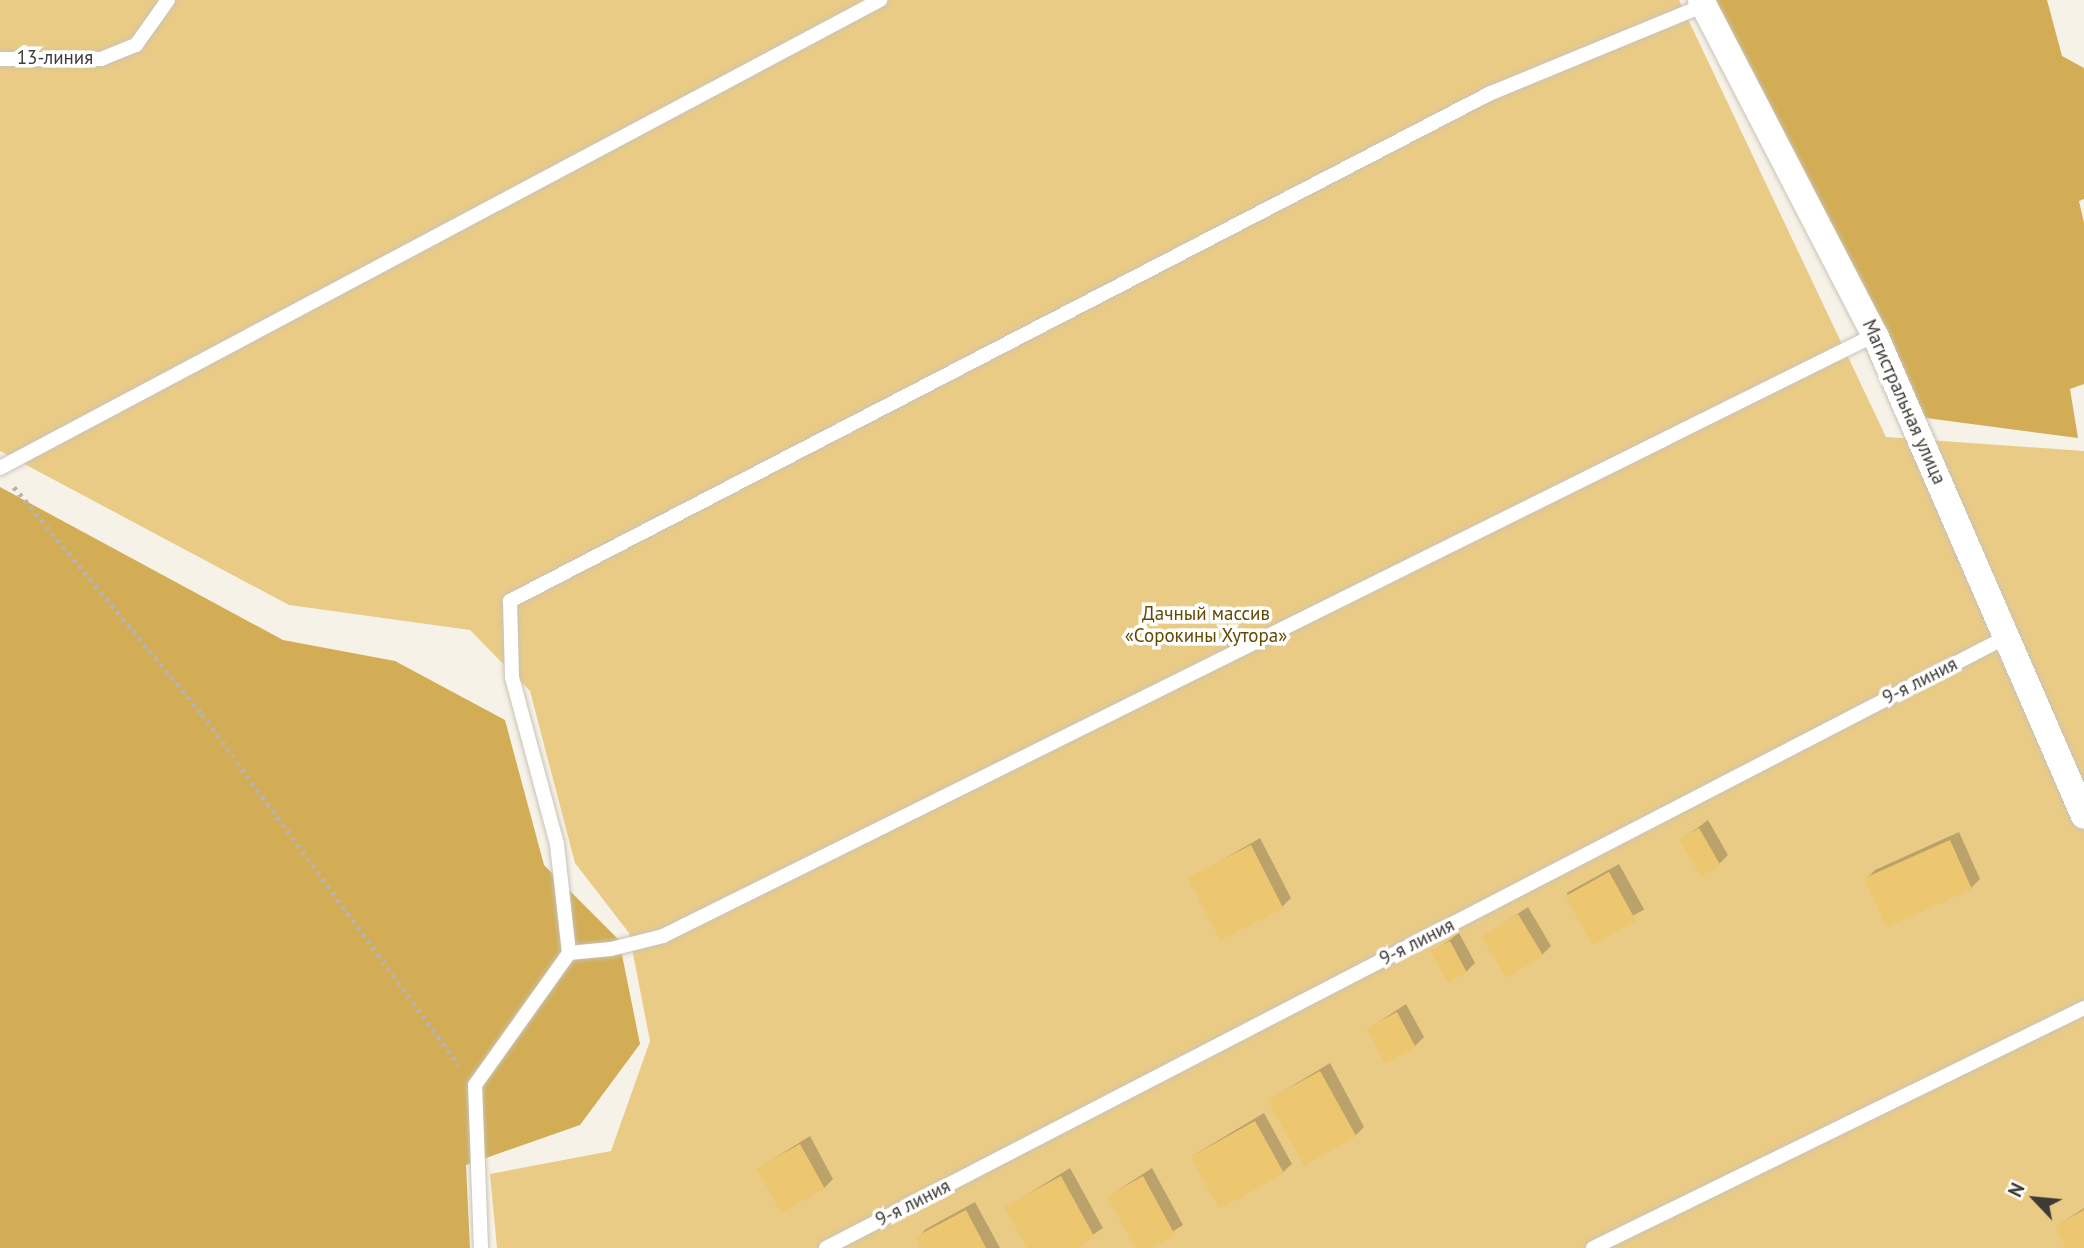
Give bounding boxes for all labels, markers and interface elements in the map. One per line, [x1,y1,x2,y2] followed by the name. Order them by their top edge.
[17,47,93,69] street label: 13-линия
[1857,316,1951,488] street label: Магистральная улица
[1124,603,1288,647] park label: Дачный массив «Сорокины Хутора»
[1879,652,1961,710] street label: 9-я линия
[1376,913,1458,971] street label: 9-я линия
[2000,1164,2070,1234] north arrow
[872,1174,954,1232] street label: 9-я линия
[2003,1179,2030,1201] text: N

